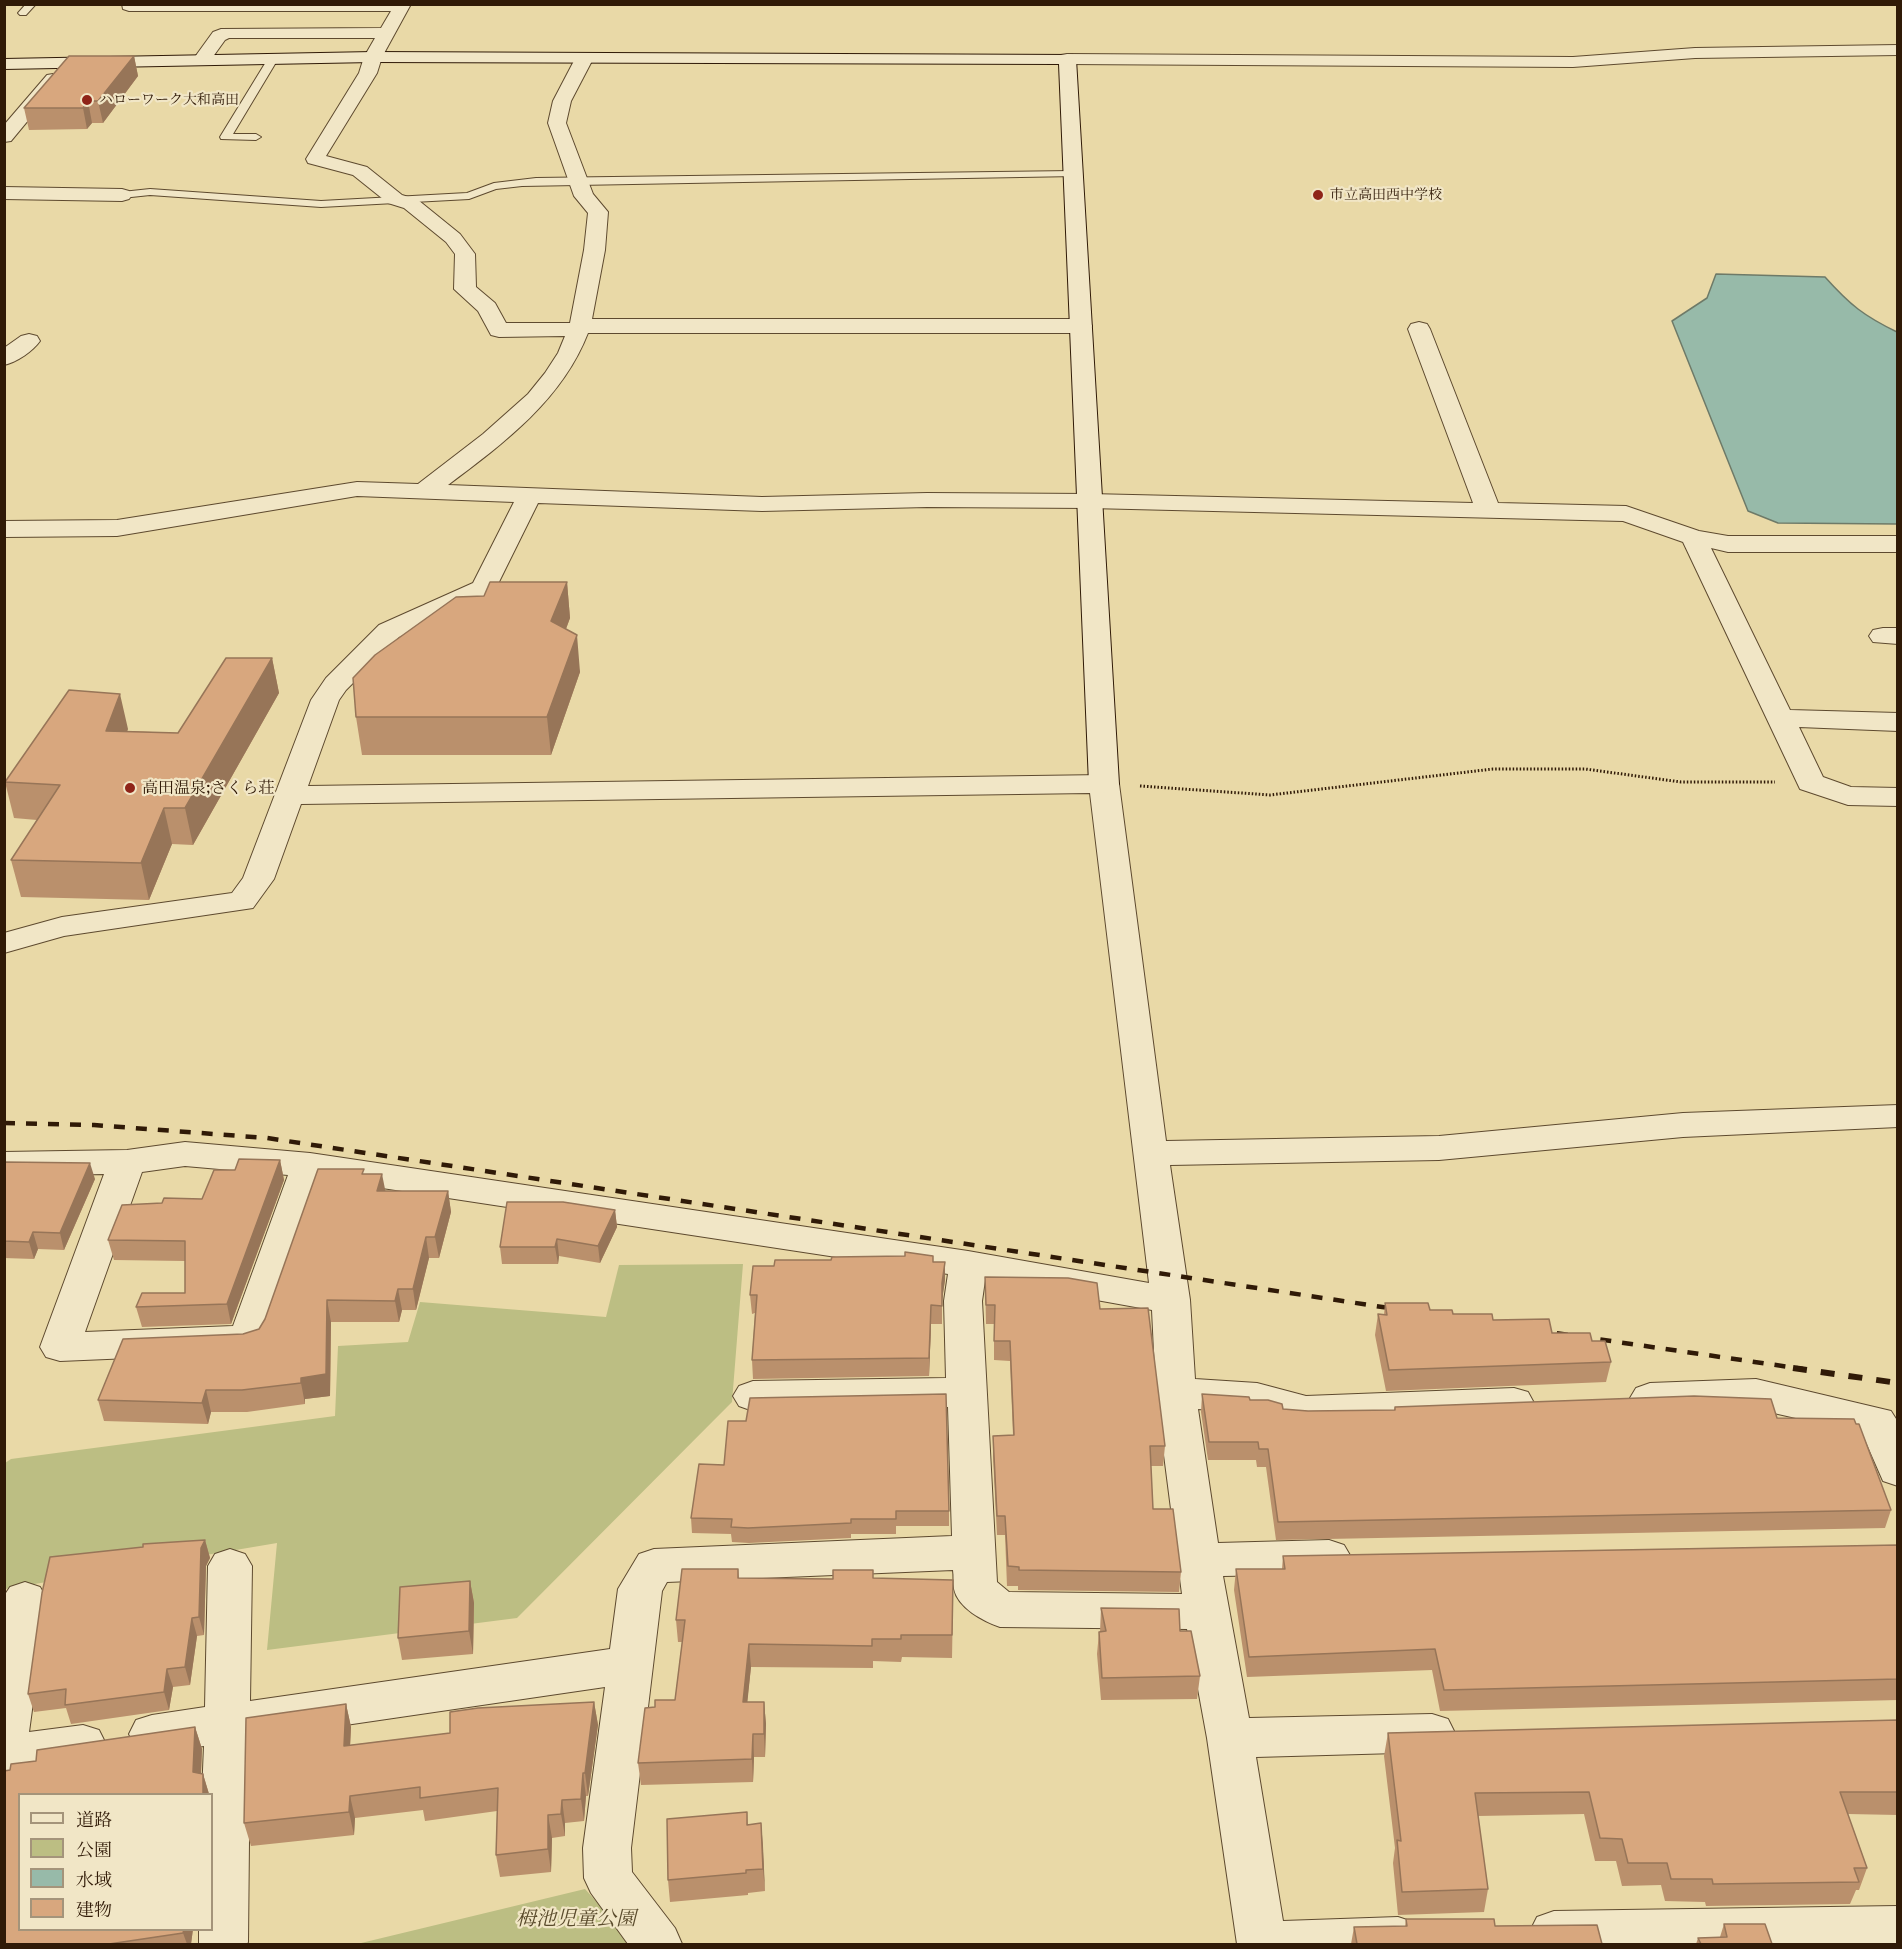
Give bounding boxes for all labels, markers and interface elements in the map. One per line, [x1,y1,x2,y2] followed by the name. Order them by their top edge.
[99,92,239,108] place label: ハローワーク大和高田
[80,93,94,107] marker: ハローワーク大和高田
[1330,187,1442,203] place label: 市立高田西中学校
[1311,188,1325,202] marker: 市立高田西中学校
[142,778,275,798] place label: 高田温泉;さくら荘
[123,781,137,795] marker: 高田温泉;さくら荘
[18,1793,213,1931] legend
[76,1809,112,1831] text: 道路
[76,1839,112,1861] text: 公園
[76,1869,112,1891] text: 水域
[76,1899,112,1921] text: 建物
[516,1907,636,1931] park label: 栂池児童公園

